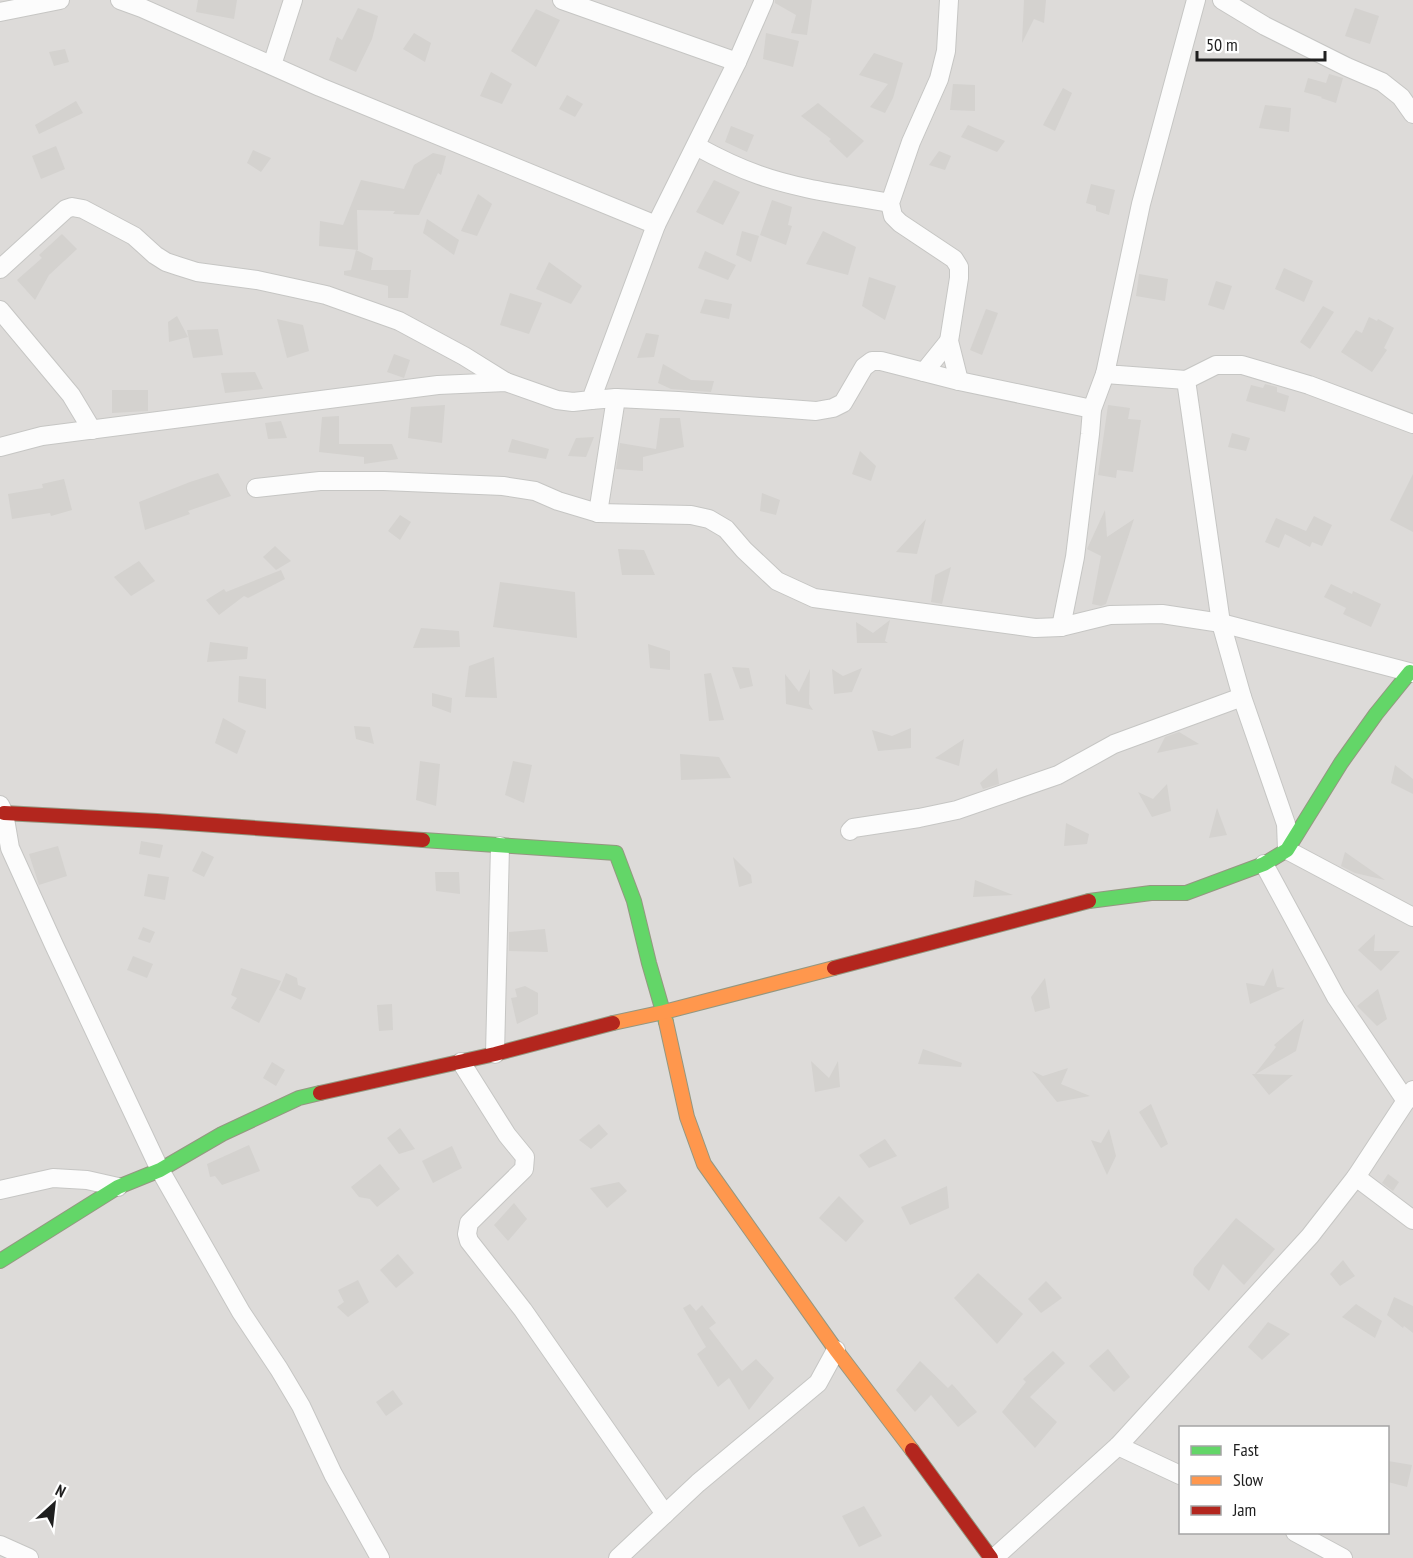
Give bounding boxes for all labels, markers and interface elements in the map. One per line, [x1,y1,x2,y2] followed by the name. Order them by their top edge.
[1197,24,1324,62] scale bar
[1206,33,1238,56] text: 50 m
[1179,1426,1389,1534] legend
[1233,1438,1259,1461] text: Fast
[1233,1468,1264,1491] text: Slow
[24,1474,84,1534] north arrow
[52,1480,69,1502] text: N
[1232,1498,1256,1521] text: Jam

